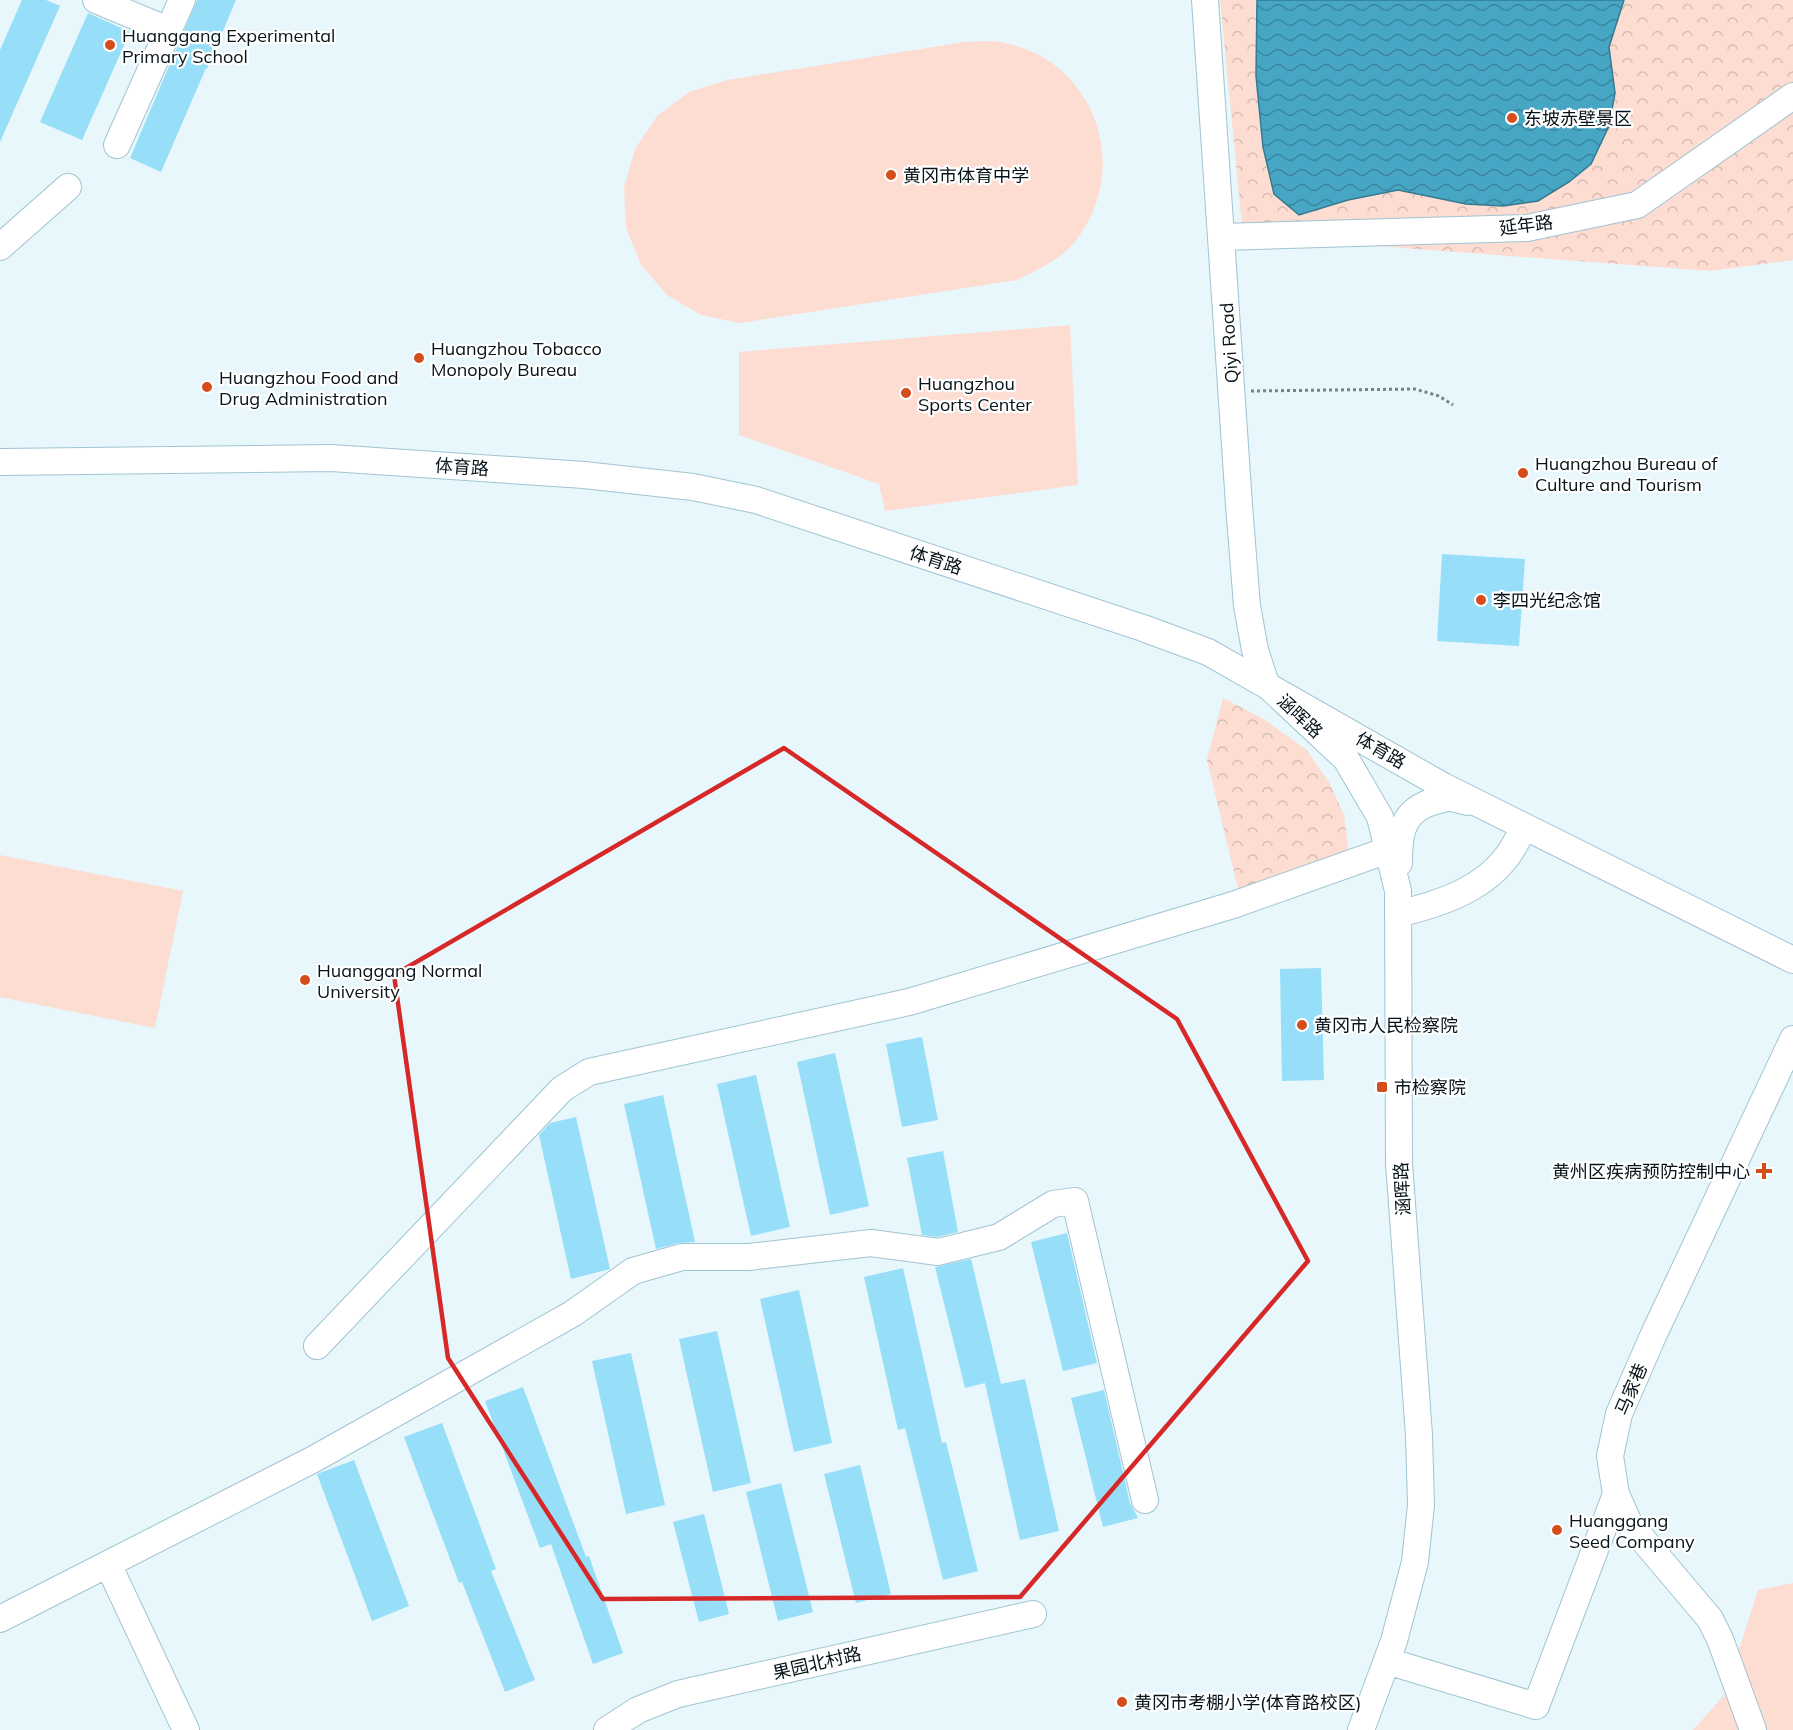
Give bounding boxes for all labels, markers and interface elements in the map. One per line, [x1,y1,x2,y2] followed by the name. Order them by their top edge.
[122,24,335,68] place label: Huanggang Experimental Primary School
[103,38,117,52] marker: Huanggang Experimental Primary School
[1524,107,1632,130] place label: 东坡赤壁景区
[1505,111,1519,125] marker: 东坡赤壁景区
[903,164,1029,187] place label: 黄冈市体育中学
[884,168,898,182] marker: 黄冈市体育中学
[1498,210,1554,240] street label: 延年路
[1215,302,1243,384] street label: Qiyi Road
[431,337,602,381] place label: Huangzhou Tobacco Monopoly Bureau
[412,351,426,365] marker: Huangzhou Tobacco Monopoly Bureau
[219,366,399,410] place label: Huangzhou Food and Drug Administration
[918,372,1032,416] place label: Huangzhou Sports Center
[200,380,214,394] marker: Huangzhou Food and Drug Administration
[899,386,913,400] marker: Huangzhou Sports Center
[1535,452,1719,496] place label: Huangzhou Bureau of Culture and Tourism
[434,454,490,480] street label: 体育路
[1516,466,1530,480] marker: Huangzhou Bureau of Culture and Tourism
[907,541,965,579] street label: 体育路
[1493,589,1601,612] place label: 李四光纪念馆
[1474,593,1488,607] marker: 李四光纪念馆
[1272,689,1328,743] street label: 涵晖路
[1352,727,1410,773] street label: 体育路
[317,959,482,1003] place label: Huanggang Normal University
[298,973,312,987] marker: Huanggang Normal University
[1314,1014,1458,1037] place label: 黄冈市人民检察院
[1295,1018,1309,1032] marker: 黄冈市人民检察院
[1394,1076,1466,1099] place label: 市检察院
[1375,1080,1389,1094] marker: 市检察院
[1552,1160,1750,1183] place label: 黄州区疾病预防控制中心
[1389,1161,1415,1217] street label: 涵晖路
[1755,1162,1773,1180] marker: 黄州区疾病预防控制中心
[1610,1360,1652,1418] street label: 马家巷
[1569,1509,1695,1553] place label: Huanggang Seed Company
[1550,1523,1564,1537] marker: Huanggang Seed Company
[771,1642,863,1684] street label: 果园北村路
[1134,1691,1361,1714] place label: 黄冈市考棚小学(体育路校区)
[1115,1695,1129,1709] marker: 黄冈市考棚小学(体育路校区)

